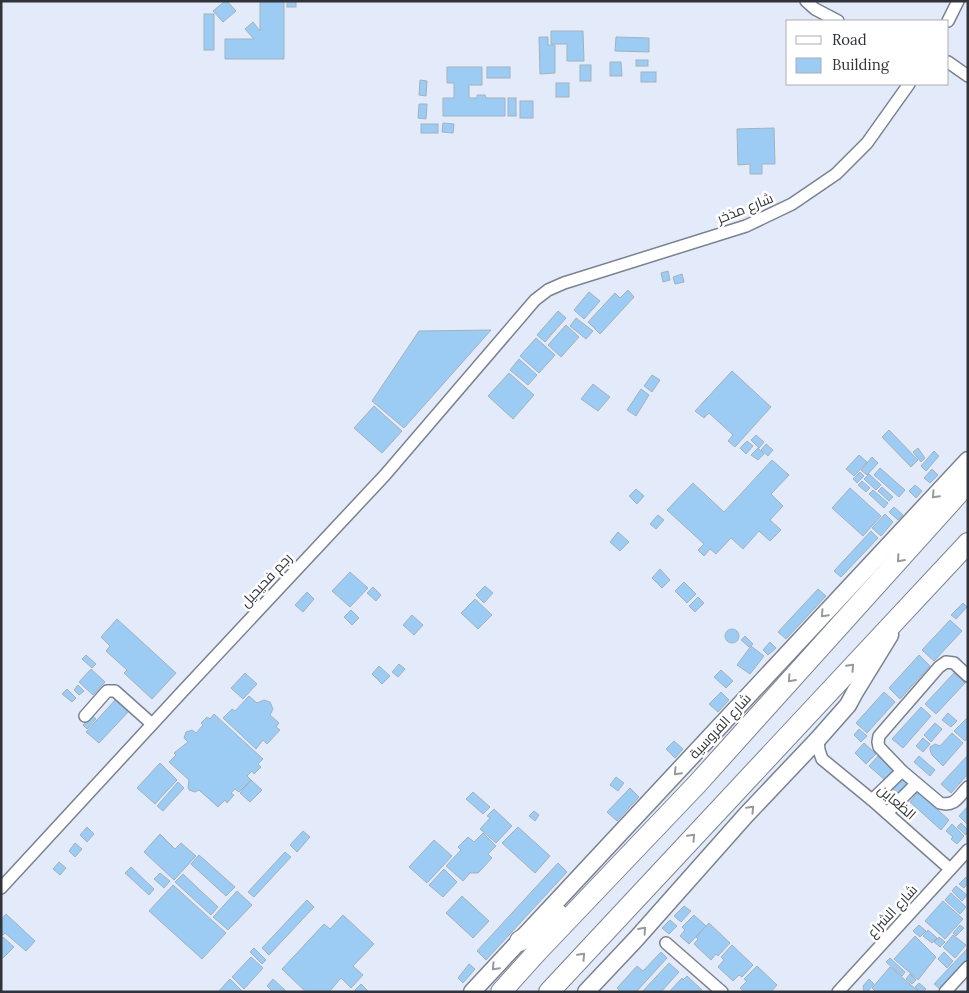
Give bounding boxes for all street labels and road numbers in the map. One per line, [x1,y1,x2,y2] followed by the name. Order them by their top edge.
[713,189,776,228] street label: شارع مذخر
[236,549,296,612] street label: رجم فحيحيل
[685,690,755,762] street label: شارع الفروسية
[874,781,920,823] street label: الظعاين
[863,881,921,941] street label: شارع الشراع

